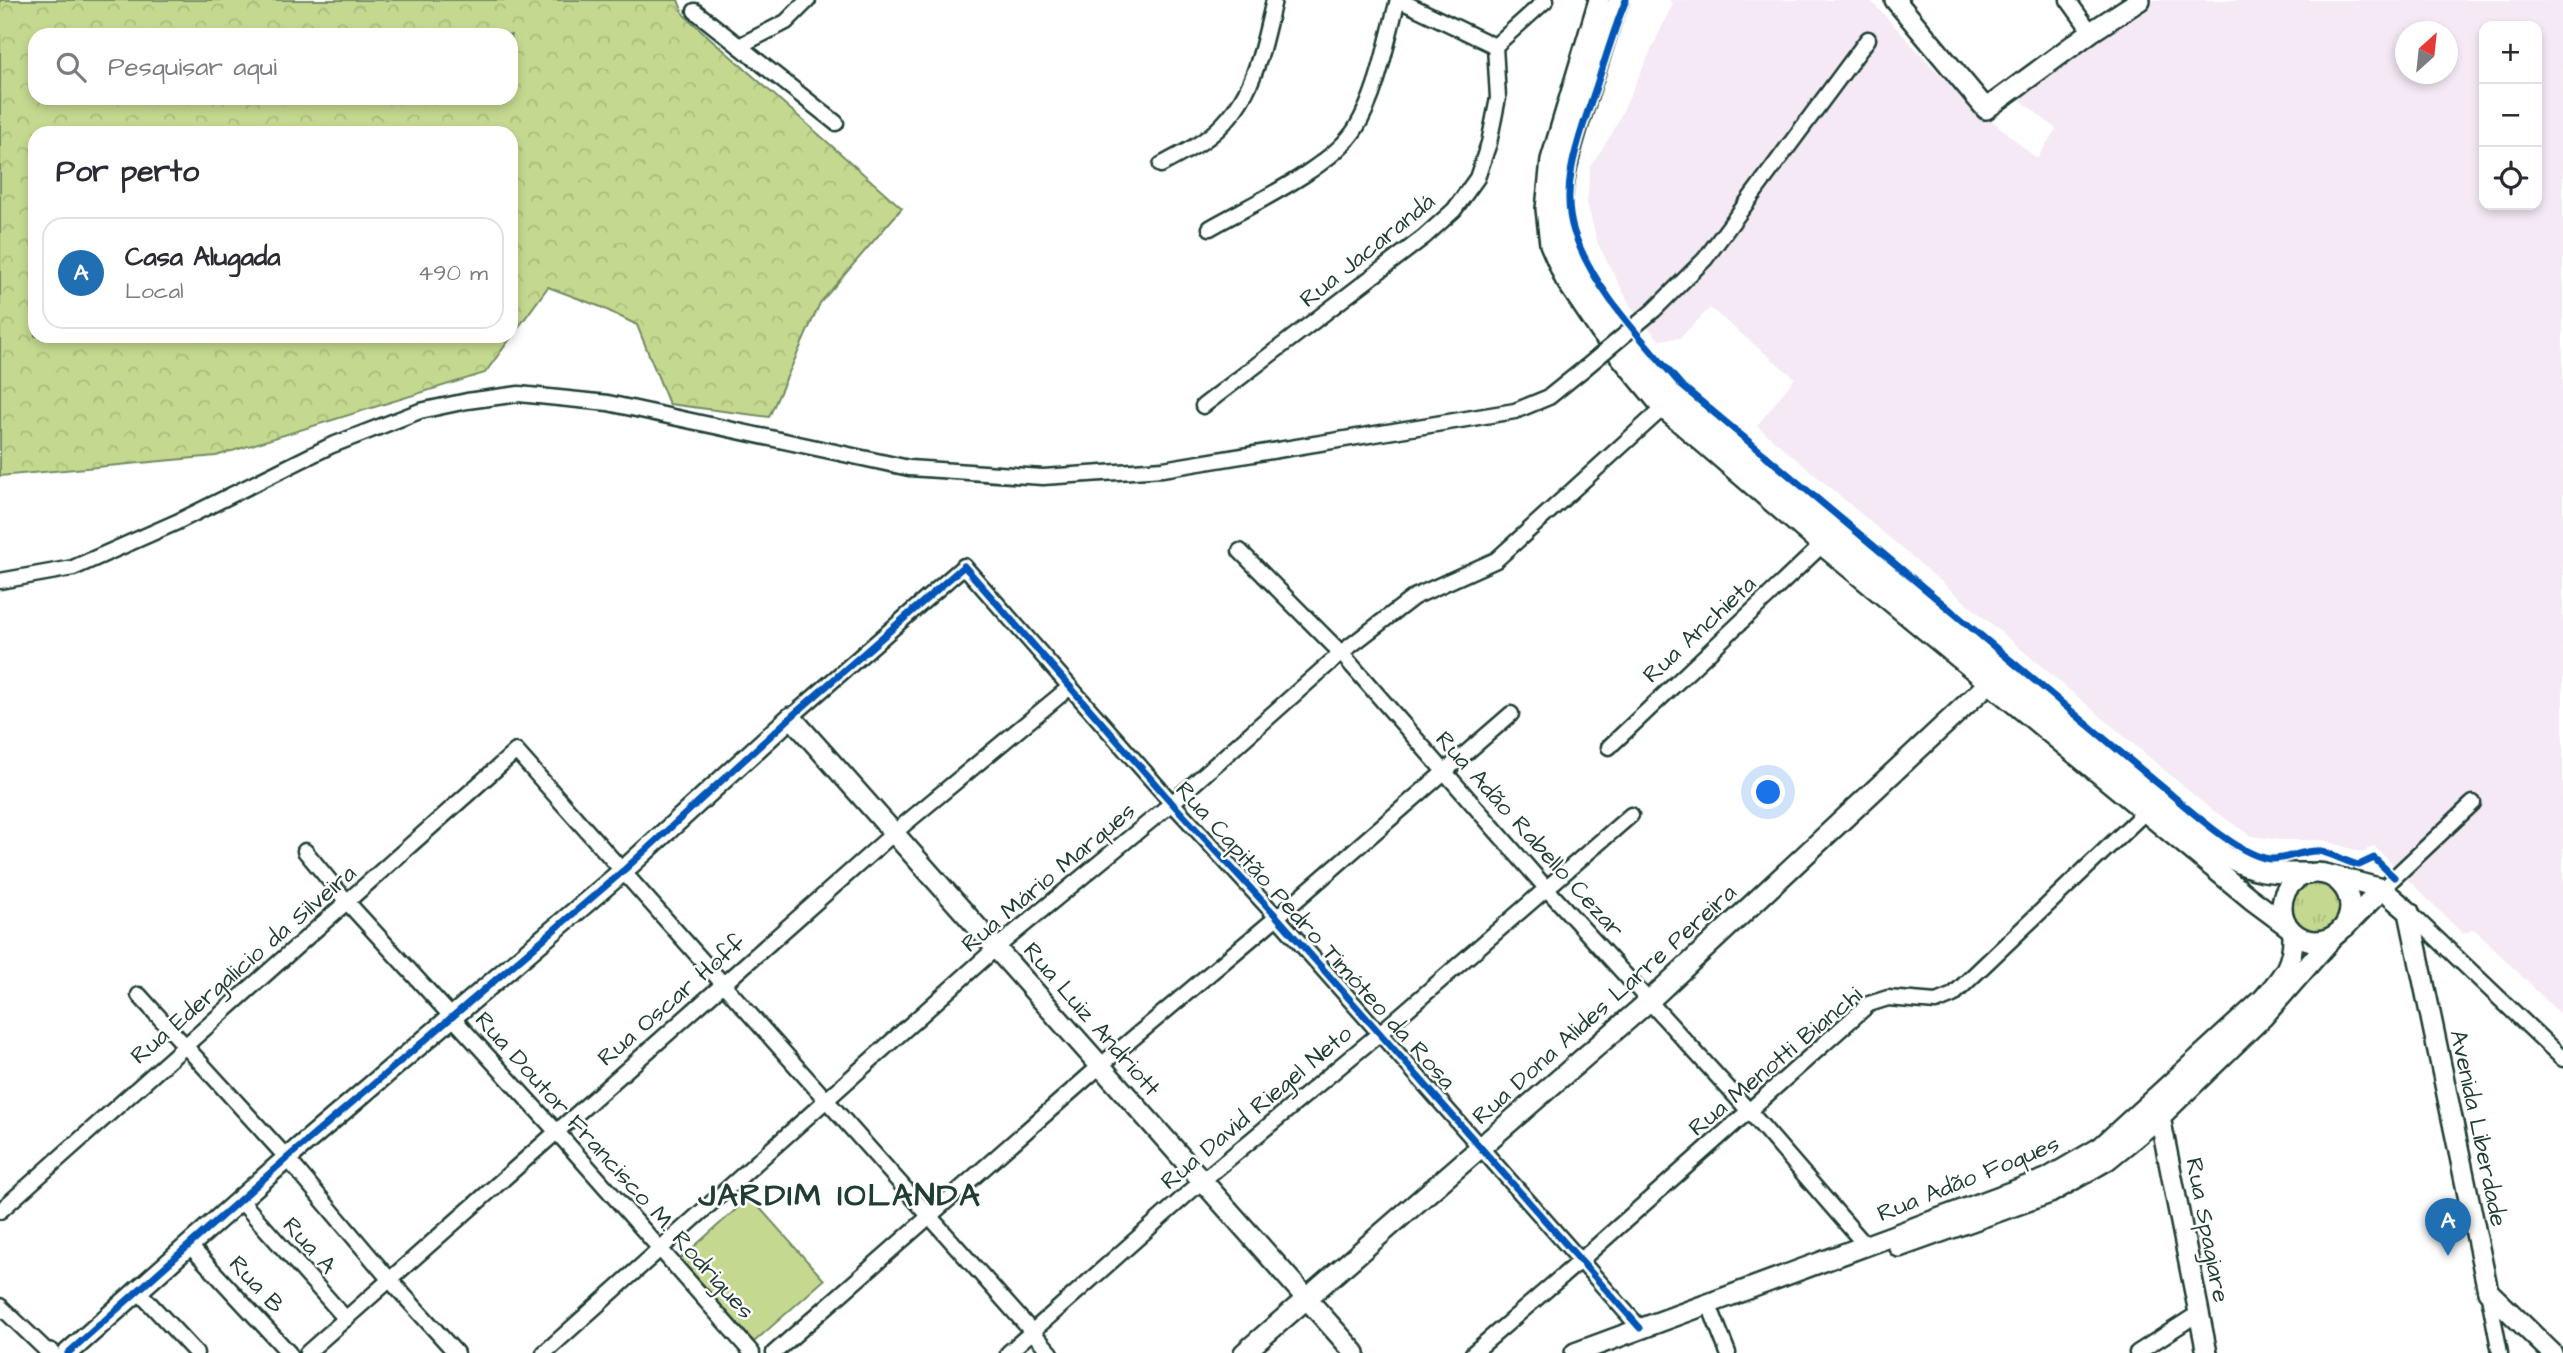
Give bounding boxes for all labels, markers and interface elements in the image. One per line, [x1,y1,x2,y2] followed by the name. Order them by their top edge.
[2395,21,2458,84] north arrow
[2479,21,2542,210] map controls
[2479,21,2542,84] button: +
[28,28,518,105] search box
[52,48,90,86] icon: search
[108,49,277,85] text: Pesquisar aqui
[2479,84,2542,147] button: −
[2479,147,2542,210] button: locate
[56,151,199,193] text: Por perto
[1293,186,1443,316] street label: Rua Jacarandá
[125,239,280,275] text: Casa Alugada
[74,257,88,289] text: A
[418,257,488,289] text: 490 m
[125,275,184,307] text: Local
[1635,568,1764,691] street label: Rua Anchieta
[1427,724,1632,946] street label: Rua Adão Rabello Cezar
[1167,774,1463,1097] street label: Rua Capitão Pedro Timóteo da Rosa
[1751,775,1785,809] your location
[954,795,1143,961] street label: Rua Mário Marques
[123,857,365,1073] street label: Rua Edergalicio da Silveira
[1465,877,1744,1133] street label: Rua Dona Alides Larre Pereira
[590,926,754,1075] street label: Rua Oscar Hoff
[1015,935,1168,1104] street label: Rua Luiz Andriott
[1681,979,1870,1145] street label: Rua Menotti Bianchi
[466,1004,762,1328] street label: Rua Doutor Francisco M. Rodrigues
[1154,1017,1361,1199] street label: Rua David Riegel Neto
[2444,1027,2514,1229] street label: Avenida Liberdade
[1872,1127,2065,1231] street label: Rua Adão Foques
[2175,1155,2238,1306] street label: Rua Spagiare
[697,1173,982,1218] district label: JARDIM IOLANDA
[2425,1198,2471,1256] pin: A
[274,1210,344,1282] street label: Rua A
[221,1248,292,1321] street label: Rua B

